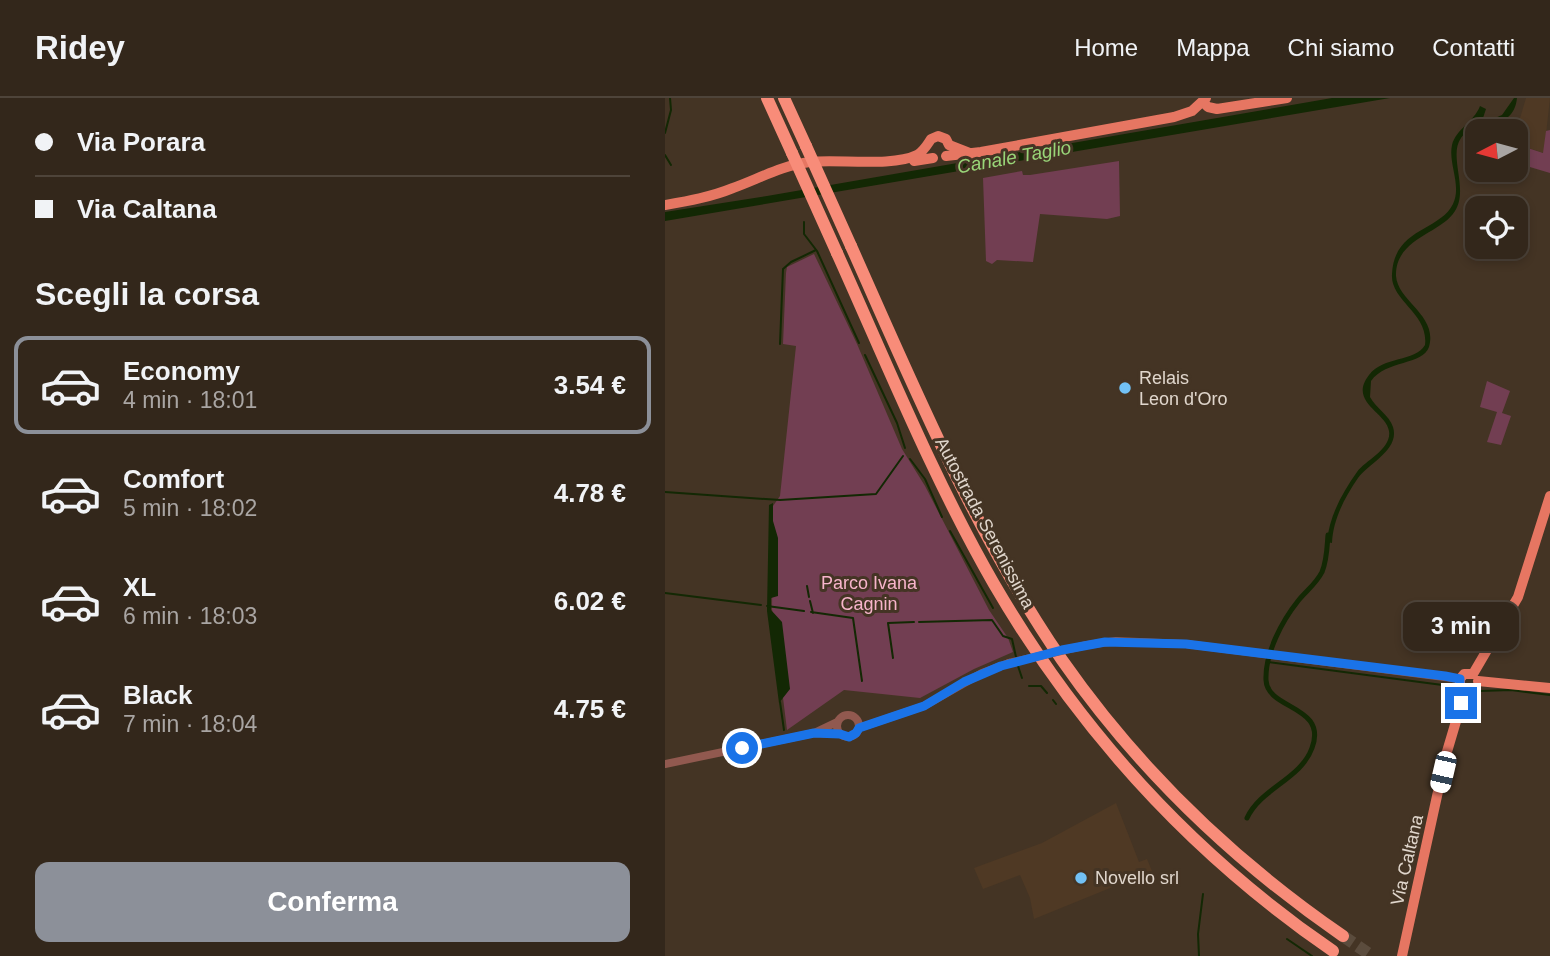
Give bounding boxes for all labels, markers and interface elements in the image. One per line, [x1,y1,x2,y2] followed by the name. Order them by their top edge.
[35,29,125,66] text: Ridey
[1074,34,1138,61] text: Home
[1176,34,1250,61] text: Mappa
[1288,34,1394,61] text: Chi siamo
[1432,34,1515,61] text: Contatti
[1465,119,1528,182] north arrow
[1465,119,1528,259] map controls
[77,127,205,157] text: Via Porara
[955,137,1073,177] water label: Canale Taglio
[77,194,217,224] text: Via Caltana
[1465,196,1528,259] button: locate
[35,276,259,312] text: Scegli la corsa
[39,354,102,417] icon: car
[123,356,240,386] text: Economy
[1139,368,1228,409] place label: Relais Leon d'Oro
[554,370,626,400] text: 3.54 €
[1117,380,1133,396] marker: Relais Leon d'Oro
[123,387,257,413] text: 4 min · 18:01
[931,434,1039,613] street label: Autostrada Serenissima
[39,462,102,525] icon: car
[123,464,224,494] text: Comfort
[554,478,626,508] text: 4.78 €
[123,495,257,521] text: 5 min · 18:02
[39,570,102,633] icon: car
[123,572,156,602] text: XL
[821,573,918,614] park label: Parco Ivana Cagnin
[554,586,626,616] text: 6.02 €
[1403,602,1519,650] callout: 3 min
[123,603,257,629] text: 6 min · 18:03
[1431,613,1491,639] text: 3 min
[39,678,102,741] icon: car
[123,680,192,710] text: Black
[1445,687,1477,719] route end
[554,694,626,724] text: 4.75 €
[123,711,257,737] text: 7 min · 18:04
[726,732,758,764] route start
[1429,749,1458,795] car
[1387,812,1427,907] street label: Via Caltana
[35,862,630,942] button: Conferma
[1095,868,1179,888] place label: Novello srl
[1073,870,1089,886] marker: Novello srl

